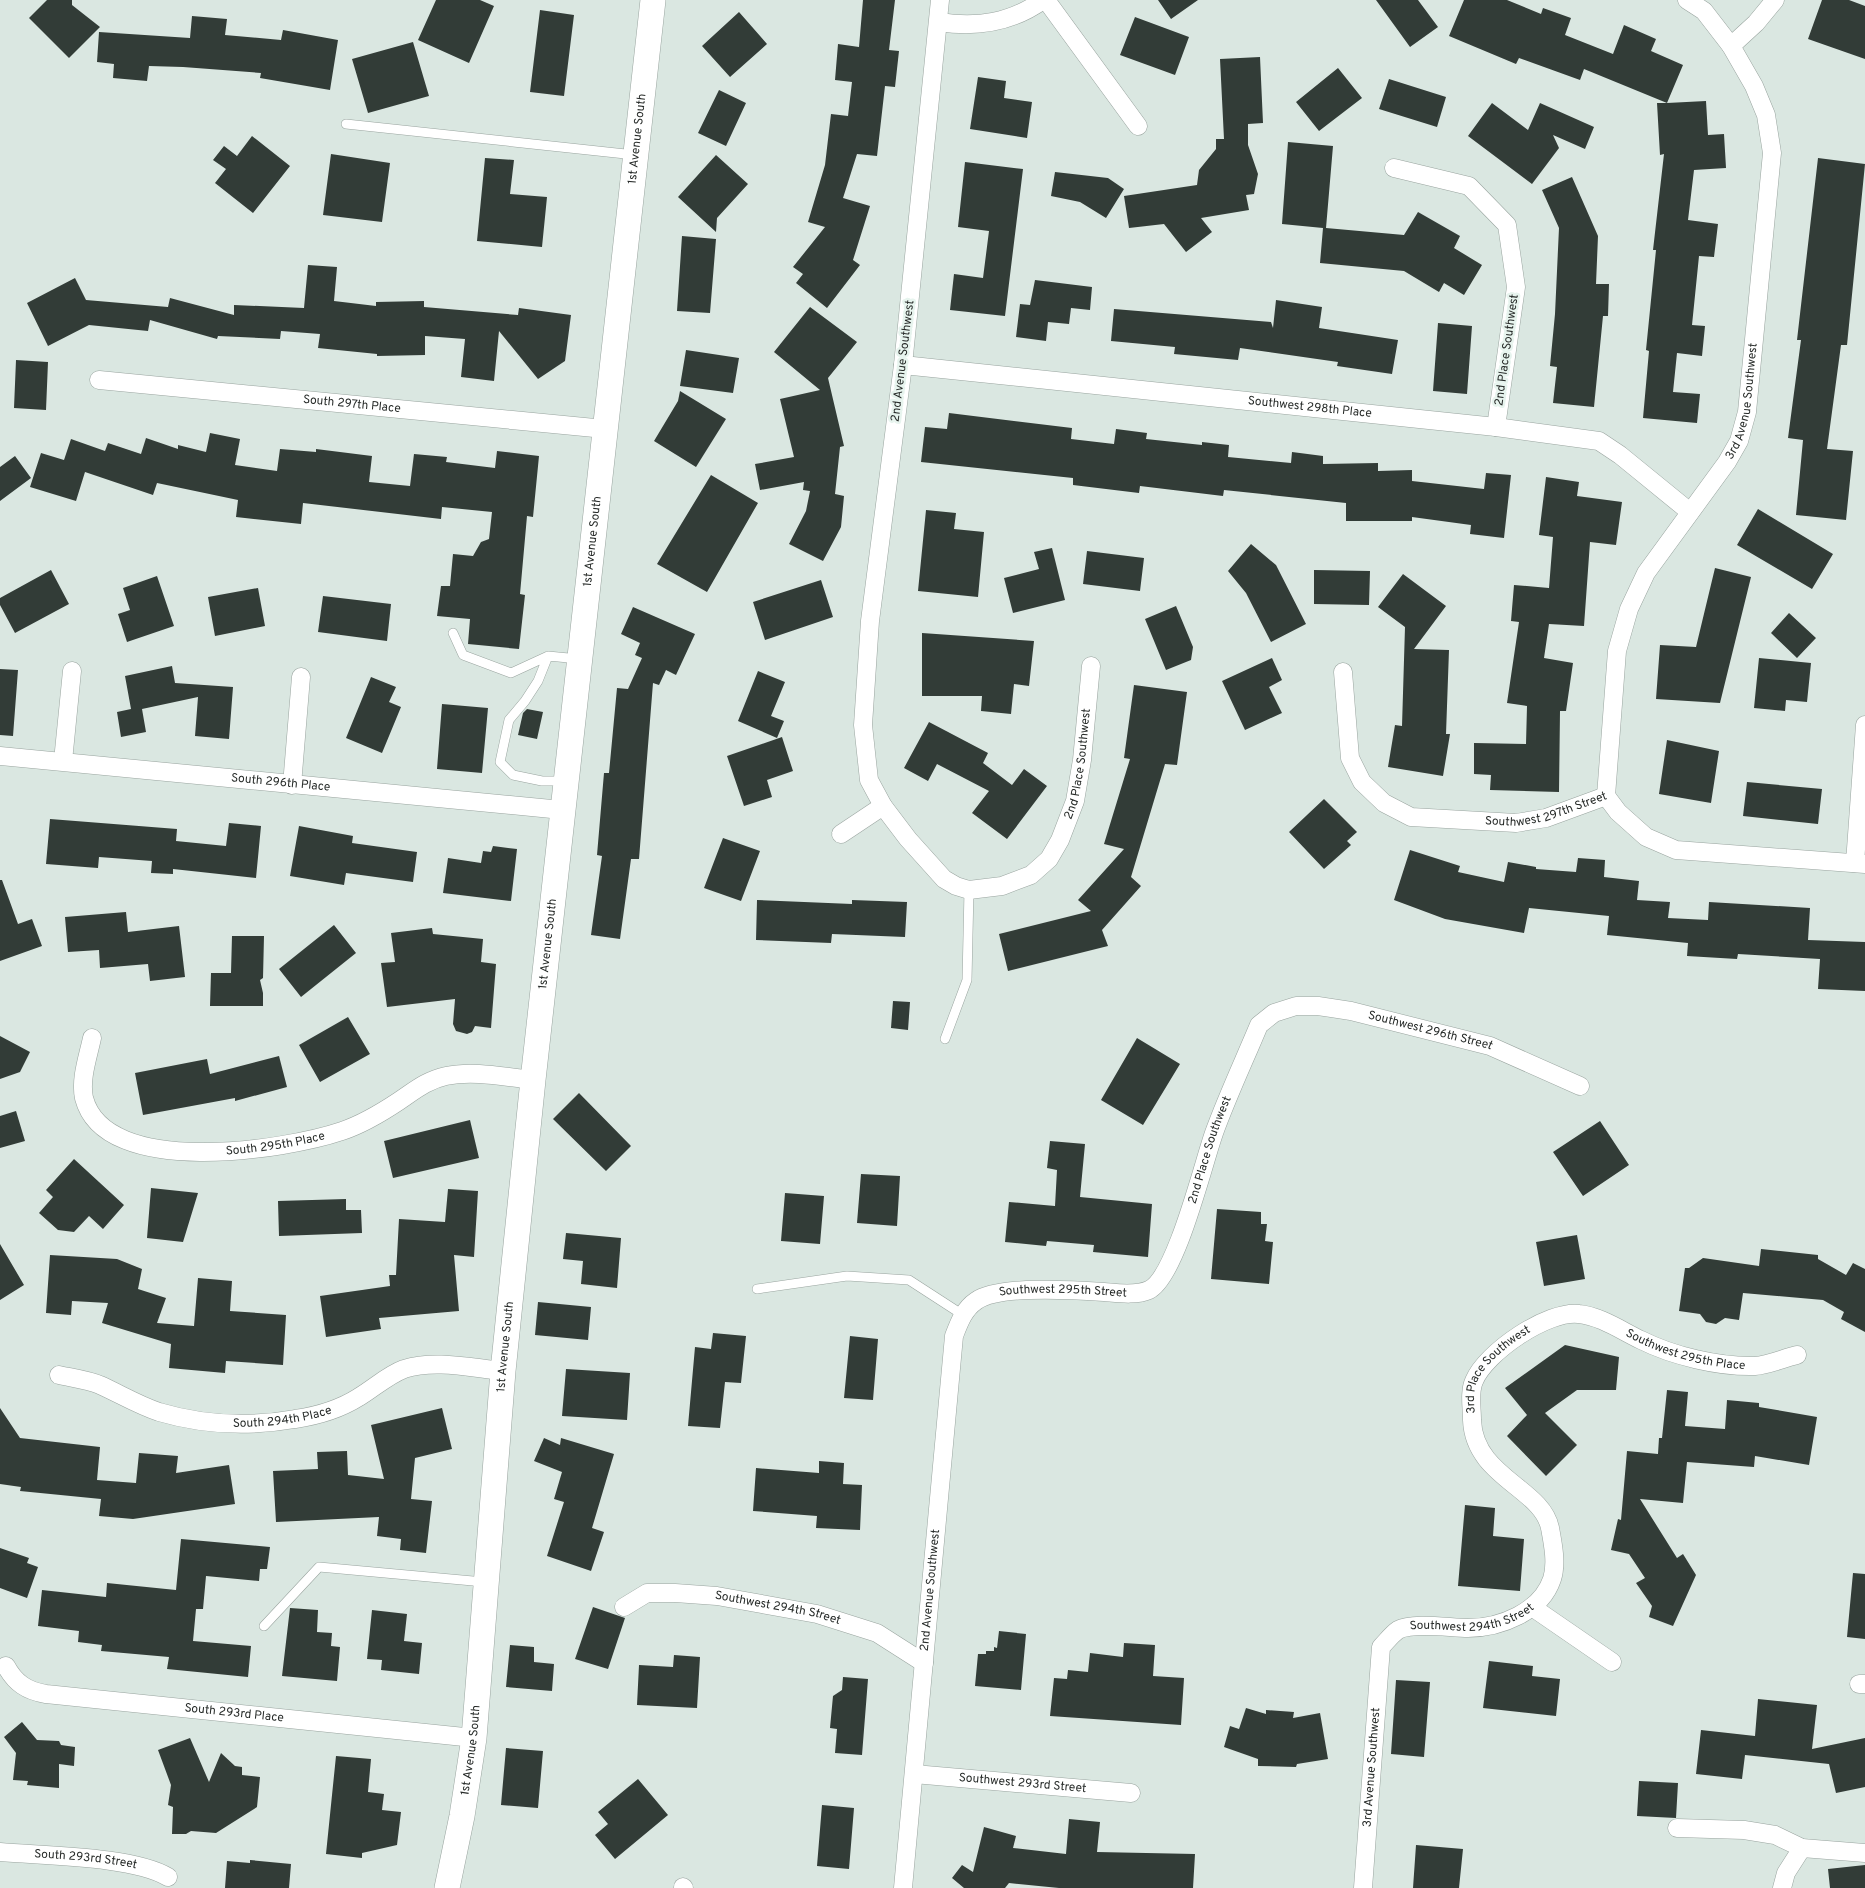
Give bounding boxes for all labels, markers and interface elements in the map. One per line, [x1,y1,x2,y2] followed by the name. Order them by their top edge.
[625,93,651,185] street label: 1st Avenue South
[1491,293,1523,407] street label: 2nd Place Southwest
[888,299,918,423] street label: 2nd Avenue Southwest
[1722,342,1762,463] street label: 3rd Avenue Southwest
[302,392,401,417] street label: South 297th Place
[1247,393,1372,422] street label: Southwest 298th Place
[580,495,606,588] street label: 1st Avenue South
[1061,708,1095,822] street label: 2nd Place Southwest
[230,770,331,796] street label: South 296th Place
[1484,788,1609,831] street label: Southwest 297th Street
[535,898,561,990] street label: 1st Avenue South
[1366,1008,1495,1054] street label: Southwest 296th Street
[1185,1094,1236,1206] street label: 2nd Place Southwest
[225,1128,327,1159] street label: South 295th Place
[998,1282,1127,1302] street label: Southwest 295th Street
[493,1301,518,1393] street label: 1st Avenue South
[1463,1322,1534,1414] street label: 3rd Place Southwest
[1623,1325,1746,1374] street label: Southwest 295th Place
[233,1403,334,1432] street label: South 294th Place
[917,1528,944,1652] street label: 2nd Avenue Southwest
[714,1588,843,1629] street label: Southwest 294th Street
[1409,1600,1538,1636] street label: Southwest 294th Street
[184,1700,285,1726] street label: South 293rd Place
[457,1704,485,1797] street label: 1st Avenue South
[1360,1707,1384,1828] street label: 3rd Avenue Southwest
[958,1770,1087,1797] street label: Southwest 293rd Street
[34,1846,139,1873] street label: South 293rd Street

